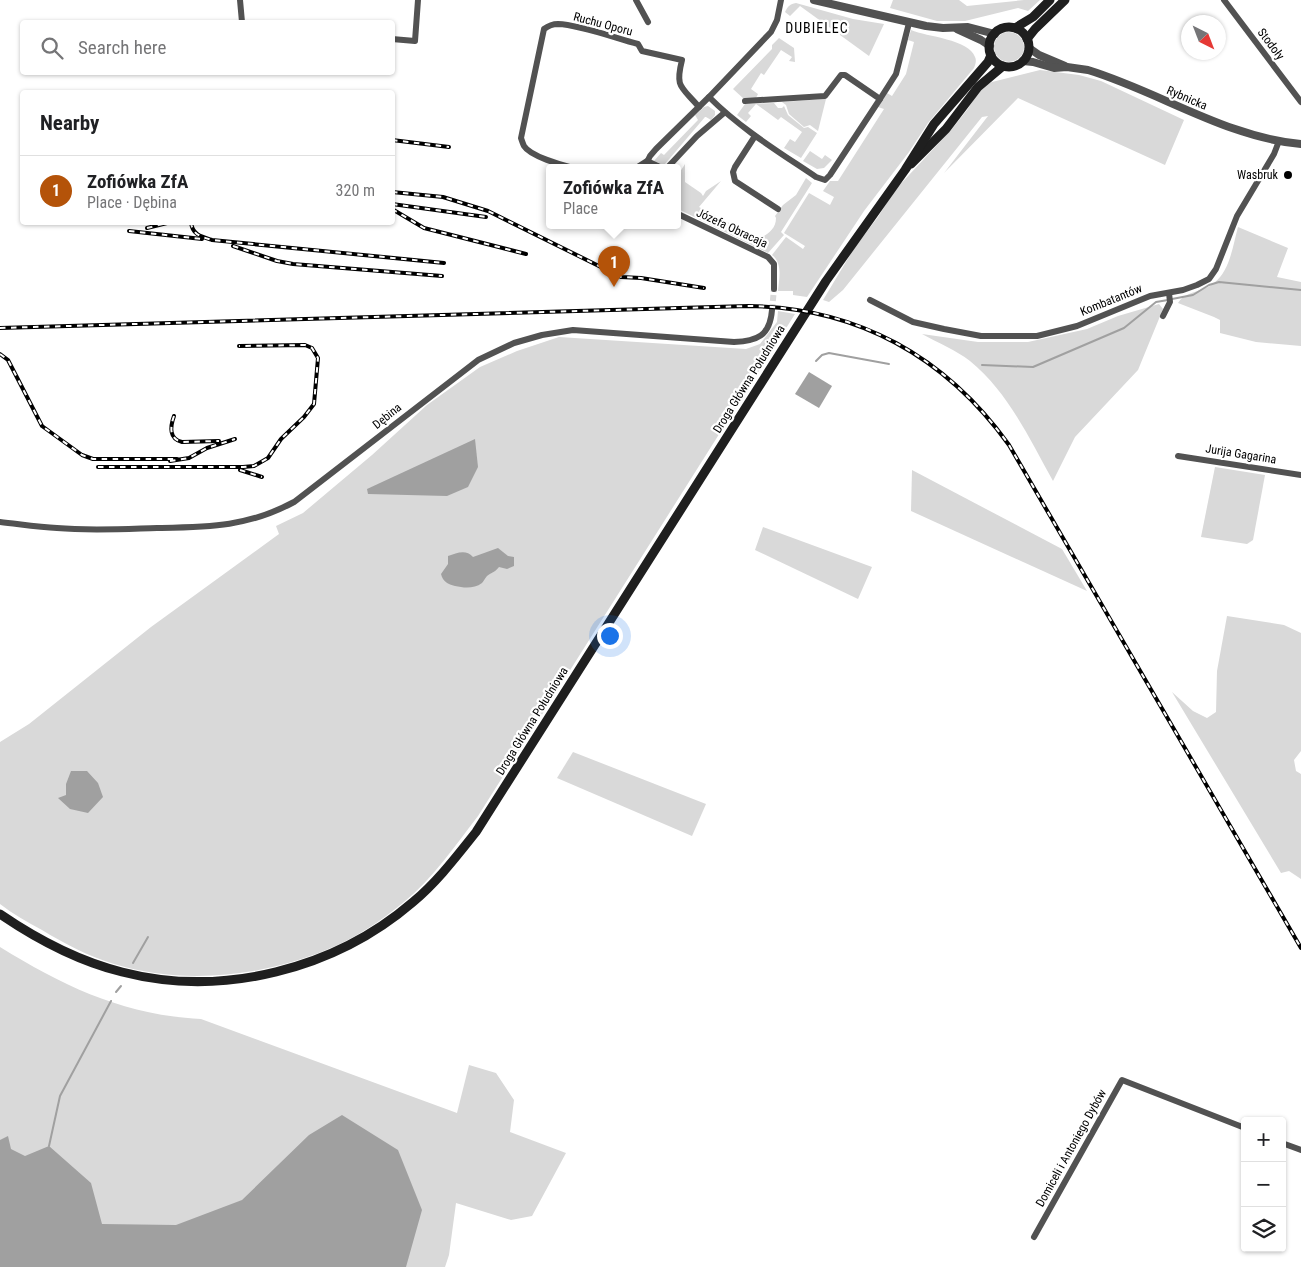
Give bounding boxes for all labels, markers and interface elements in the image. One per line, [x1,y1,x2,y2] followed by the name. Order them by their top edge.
[572,9,634,39] street label: Ruchu Oporu
[1181,15,1226,60] north arrow
[20,20,395,75] search box
[785,20,849,36] district label: DUBIELEC
[1255,26,1287,62] street label: Stodoły
[38,34,66,62] icon: search
[78,36,166,59] text: Search here
[1165,83,1210,113] street label: Rybnicka
[40,111,99,135] text: Nearby
[546,164,681,229] popup
[1237,168,1279,182] place label: Wasbruk
[1282,169,1294,181] marker: Wasbruk
[87,170,188,193] text: Zofiówka ZfA
[563,176,664,199] text: Zofiówka ZfA
[52,181,60,200] text: 1
[336,181,375,200] text: 320 m
[87,193,177,212] text: Place · Dębina
[563,199,598,218] text: Place
[694,205,770,251] street label: Józefa Obracaja
[598,246,630,287] pin: 1
[1078,281,1144,319] street label: Kombatantów
[710,322,788,436] street label: Droga Główna Południowa
[370,400,404,432] street label: Dębina
[1205,441,1278,467] street label: Jurija Gagarina
[597,623,623,649] your location
[493,664,571,778] street label: Droga Główna Południowa
[1033,1087,1109,1209] street label: Domiceli i Antoniego Dybów
[1241,1117,1286,1252] map controls
[1241,1117,1286,1162] button: +
[1241,1162,1286,1207] button: −
[1241,1207,1286,1252] button: layers

